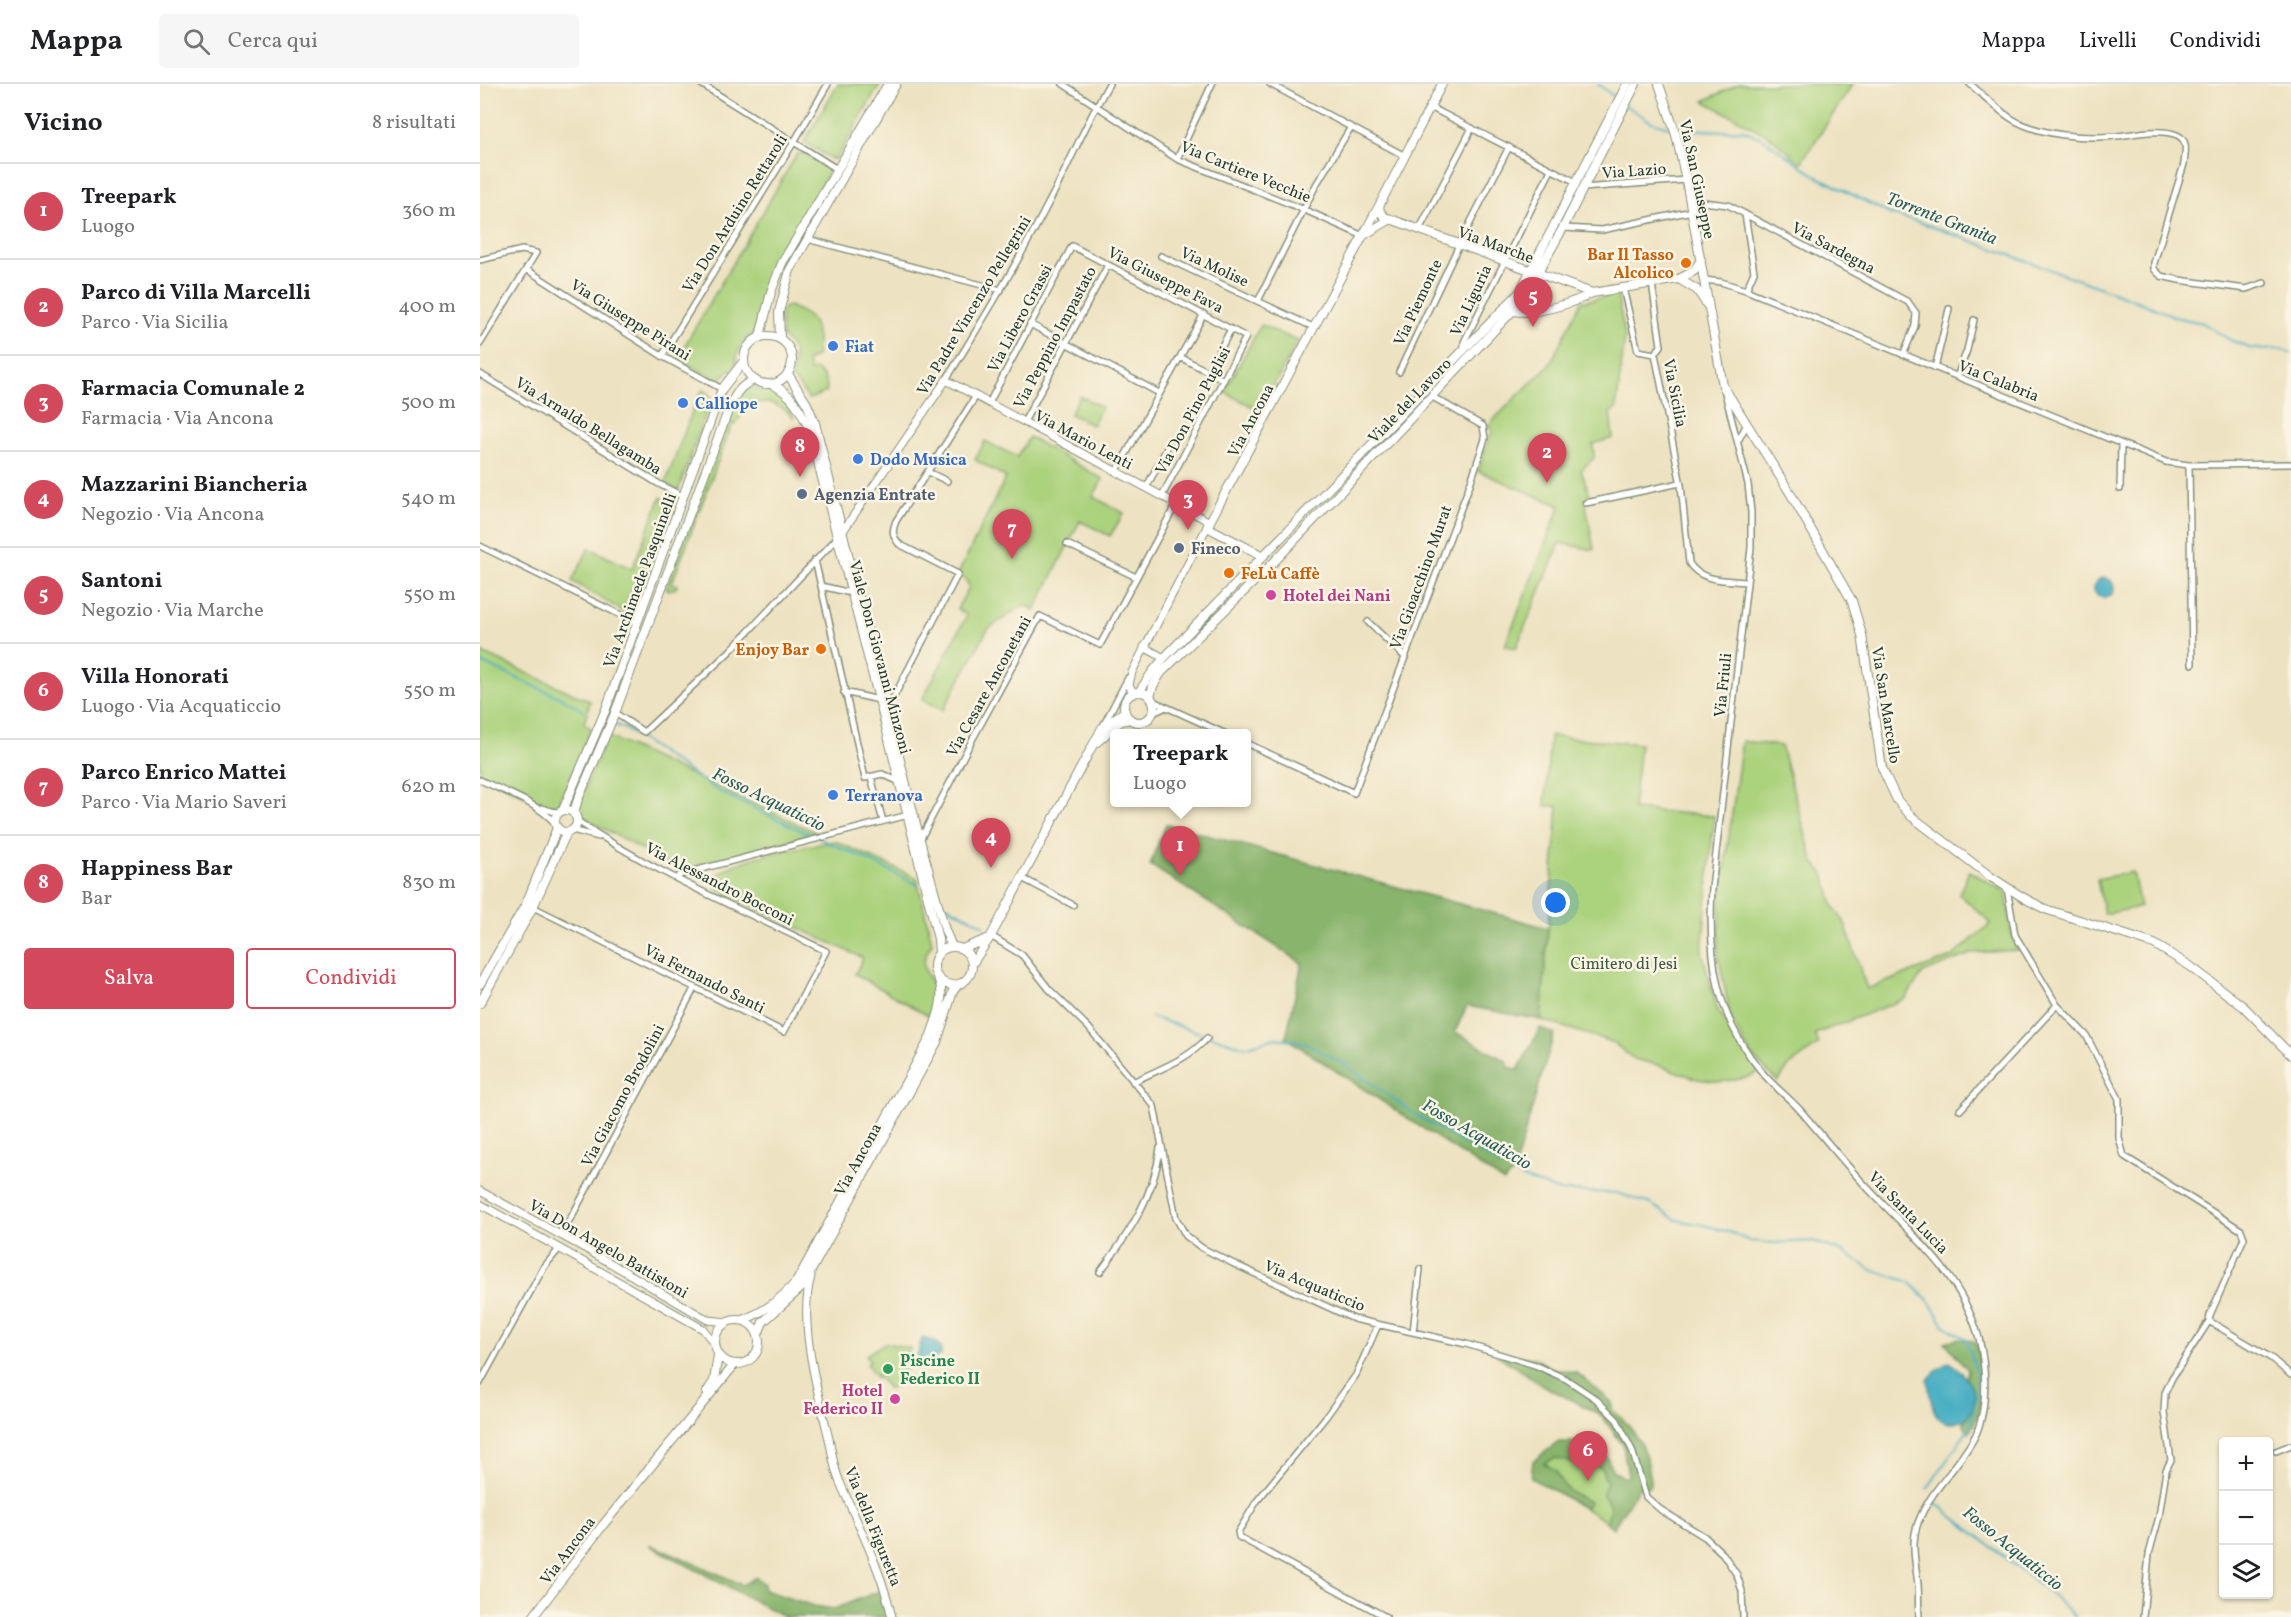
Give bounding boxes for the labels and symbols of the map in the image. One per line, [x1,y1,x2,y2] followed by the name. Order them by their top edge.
[1673,118,1719,241] street label: Via San Giuseppe
[678,130,794,298] street label: Via Don Arduino Rettaroli
[1177,137,1314,209] street label: Via Cartiere Vecchie
[1601,159,1667,185] street label: Via Lazio
[1882,187,2000,252] water label: Torrente Granita
[912,212,1037,400] street label: Via Padre Vincenzo Pellegrini
[1787,217,1879,280] street label: Via Sardegna
[1454,222,1536,270] street label: Via Marche
[1103,242,1227,319] street label: Via Giuseppe Fava
[1176,242,1252,293] street label: Via Molise
[1587,245,1674,285] place label: Bar Il Tasso Alcolico
[1389,256,1448,350] street label: Via Piemonte
[1679,256,1693,270] marker: Bar Il Tasso Alcolico
[983,261,1059,377] street label: Via Libero Grassi
[1446,261,1498,340] street label: Via Liguria
[1009,263,1103,413] street label: Via Peppino Impastato
[565,275,695,367] street label: Via Giuseppe Pirani
[1514,278,1552,327] pin: 5
[845,337,874,359] place label: Fiat
[826,339,840,353] marker: Fiat
[1151,343,1237,479] street label: Via Don Pino Puglisi
[1364,354,1457,449] street label: Viale del Lavoro
[1954,356,2042,408] street label: Via Calabria
[1657,357,1691,430] street label: Via Sicilia
[510,373,666,481] street label: Via Arnaldo Bellagamba
[1223,380,1280,461] street label: Via Ancona
[695,394,758,416] place label: Calliope
[676,396,690,410] marker: Calliope
[1030,406,1136,476] street label: Via Mario Lenti
[780,428,820,477] pin: 8
[1528,434,1566,483] pin: 2
[870,450,967,472] place label: Dodo Musica
[851,452,865,466] marker: Dodo Musica
[1168,480,1208,530] pin: 3
[814,485,935,507] place label: Agenzia Entrate
[795,487,809,501] marker: Agenzia Entrate
[599,490,683,671] street label: Via Archimede Pasquinelli
[1385,502,1458,653] street label: Via Gioacchino Murat
[992,510,1032,559] pin: 7
[1191,539,1241,561] place label: Fineco
[1172,541,1186,555] marker: Fineco
[843,558,916,757] street label: Viale Don Giovanni Minzoni
[1241,564,1320,586] place label: FeLù Caffè
[1222,566,1236,580] marker: FeLù Caffè
[1283,586,1391,608] place label: Hotel dei Nani
[1264,588,1278,602] marker: Hotel dei Nani
[942,612,1038,761] street label: Via Cesare Anconetani
[736,640,809,662] place label: Enjoy Bar
[814,642,828,656] marker: Enjoy Bar
[1865,645,1905,765] street label: Via San Marcello
[1710,652,1738,719] street label: Via Friuli
[708,762,829,838] water label: Fosso Acquaticcio
[845,786,923,808] place label: Terranova
[826,788,840,802] marker: Terranova
[972,818,1010,868] pin: 4
[1160,826,1200,876] pin: 1
[641,838,797,932] street label: Via Alessandro Bocconi
[1541,888,1570,917] your location
[640,940,769,1020] street label: Via Fernando Santi
[1570,954,1678,976] park label: Cimitero di Jesi
[577,1021,671,1171] street label: Via Giacomo Brodolini
[1417,1094,1536,1177] water label: Fosso Acquaticcio
[830,1120,888,1200] street label: Via Ancona
[1862,1167,1953,1260] street label: Via Santa Lucia
[524,1195,692,1305] street label: Via Don Angelo Battistoni
[1260,1256,1368,1318] street label: Via Acquaticcio
[900,1351,980,1391] place label: Piscine Federico II
[881,1362,895,1376] marker: Piscine Federico II
[803,1381,884,1421] place label: Hotel Federico II
[888,1392,902,1406] marker: Hotel Federico II
[1568,1432,1608,1481] pin: 6
[838,1464,906,1590] street label: Via della Figuretta
[1957,1501,2068,1597] water label: Fosso Acquaticcio
[536,1513,602,1590] street label: Via Ancona

